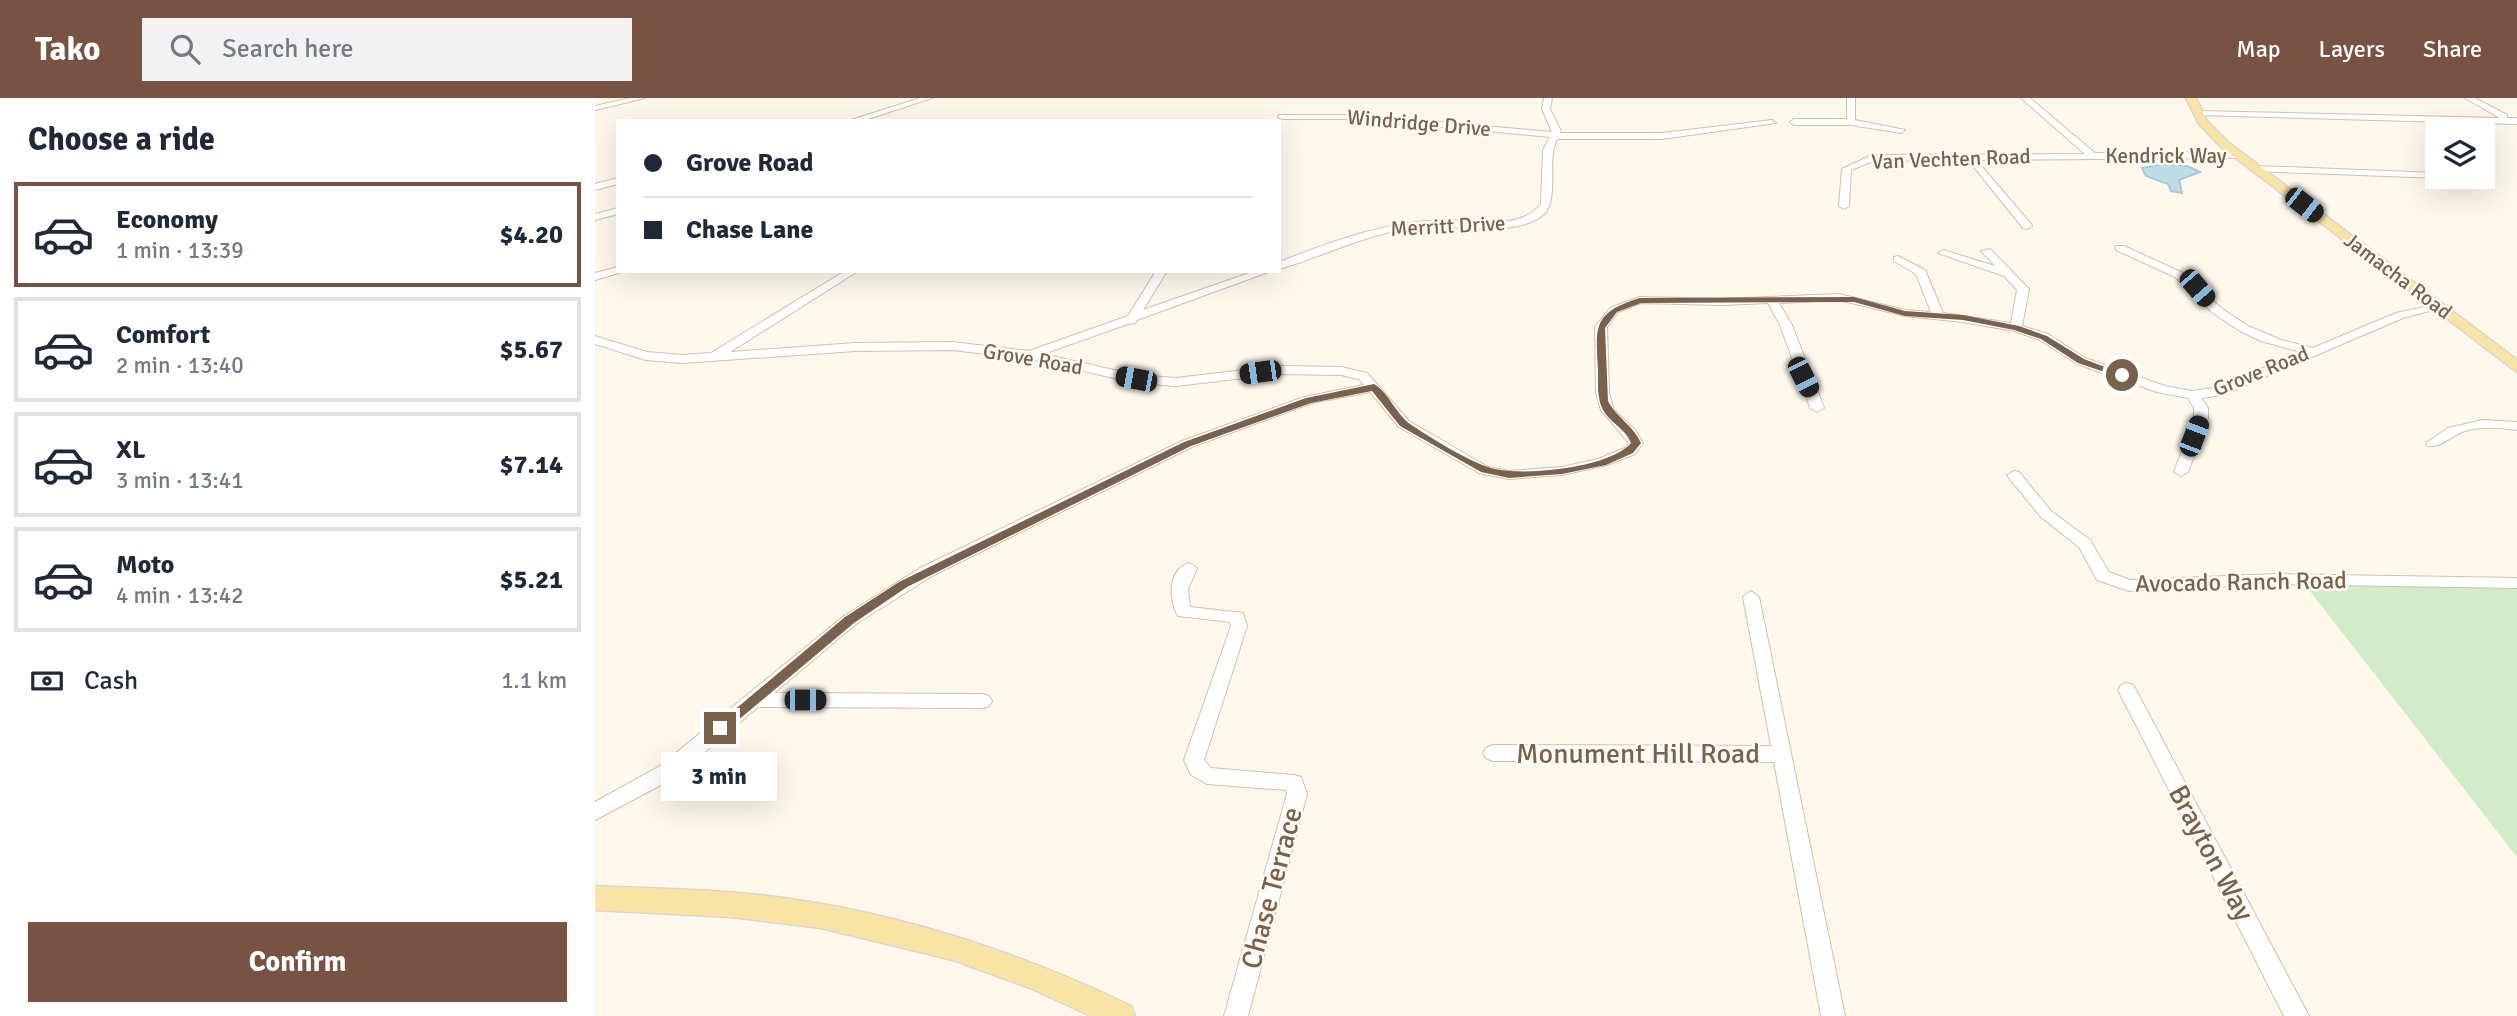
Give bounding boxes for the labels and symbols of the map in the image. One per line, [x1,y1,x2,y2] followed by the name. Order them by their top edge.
[1346,104,1492,142] street label: Windridge Drive
[1871,143,2031,175] street label: Van Vechten Road
[2105,143,2227,169] street label: Kendrick Way
[2281,184,2328,226] car
[1390,210,1506,242] street label: Merritt Drive
[2339,227,2457,325] street label: Jamacha Road
[2176,265,2219,311] car
[981,337,1085,381] street label: Grove Road
[2209,340,2313,402] street label: Grove Road
[1785,354,1822,400] car
[1238,359,1283,385] car
[2106,359,2138,391] route start
[1114,365,1159,393] car
[2177,413,2212,459] car
[2135,565,2347,599] street label: Avocado Ranch Road
[785,690,827,711] car
[704,712,736,744] route end
[1516,737,1760,771] street label: Monument Hill Road
[662,752,778,802] callout: 3 min
[2161,779,2261,927] street label: Brayton Way
[1234,804,1310,972] street label: Chase Terrace

